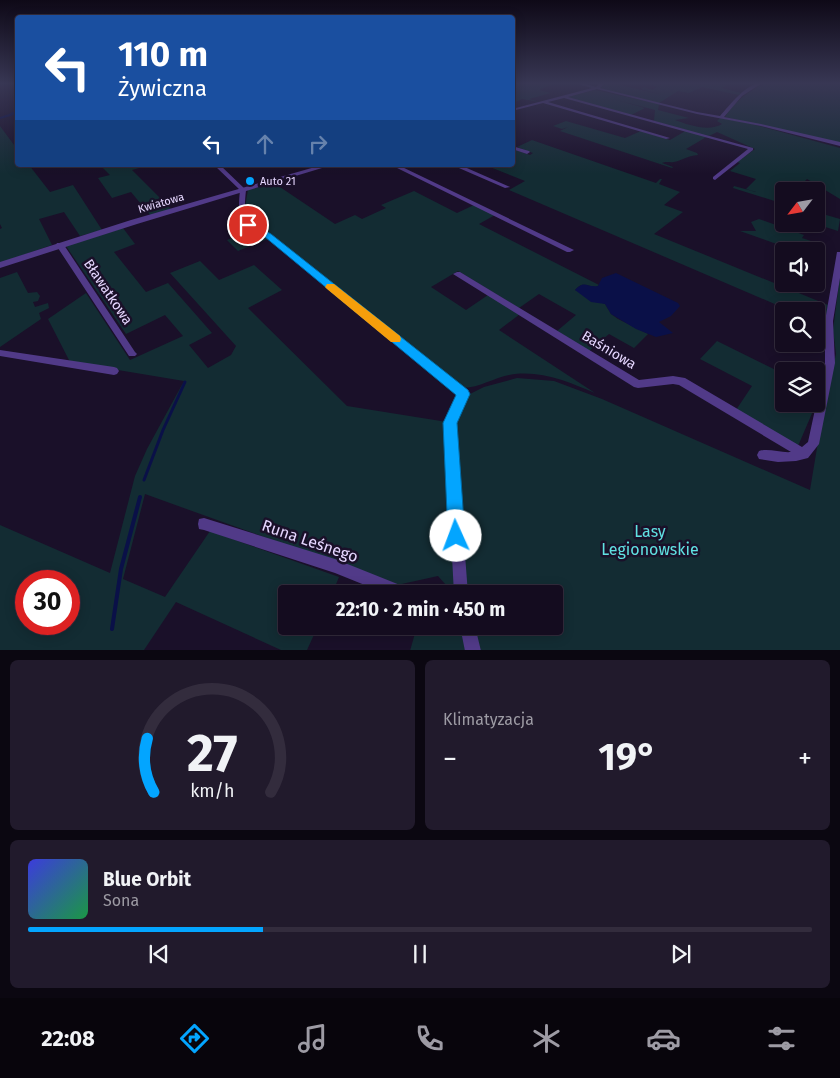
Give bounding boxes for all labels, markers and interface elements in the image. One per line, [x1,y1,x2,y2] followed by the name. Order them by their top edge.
[118,33,208,75] text: 110 m
[35,35,100,100] icon: left
[118,75,207,102] text: Żywiczna
[198,130,226,158] icon: left
[251,130,279,158] icon: ahead
[304,130,332,158] icon: right
[244,175,256,187] marker: Auto 21
[260,175,296,188] place label: Auto 21
[775,182,825,232] north arrow
[775,182,825,412] map controls
[136,190,186,216] street label: Kwiatowa
[227,204,269,246] pin
[234,211,262,239] icon: arrive
[775,242,825,292] button: sound
[80,256,136,328] street label: Bławatkowa
[775,302,825,352] button: search
[579,327,639,373] street label: Baśniowa
[775,362,825,412] button: layers
[429,509,481,561] position arrow
[259,516,361,566] street label: Runa Leśnego
[601,522,699,559] park label: Lasy Legionowskie
[15,570,80,635] speed limit sign: 30
[336,598,505,621] text: 22:10 · 2 min · 450 m
[443,710,534,729] text: Klimatyzacja
[187,722,238,785] text: 27
[598,734,657,780] text: 19°
[443,742,457,775] text: −
[798,742,812,775] text: +
[190,780,235,802] text: km/h
[103,868,191,891] text: Blue Orbit
[103,891,139,910] text: Sona
[145,940,173,968] icon: previous
[406,940,434,968] icon: pause
[667,940,695,968] icon: next
[177,1021,212,1056] icon: directions
[295,1021,330,1056] icon: music
[412,1021,447,1056] icon: phone
[529,1021,564,1056] icon: climate
[646,1021,681,1056] icon: car
[764,1021,799,1056] icon: filters
[41,1025,95,1052] text: 22:08

